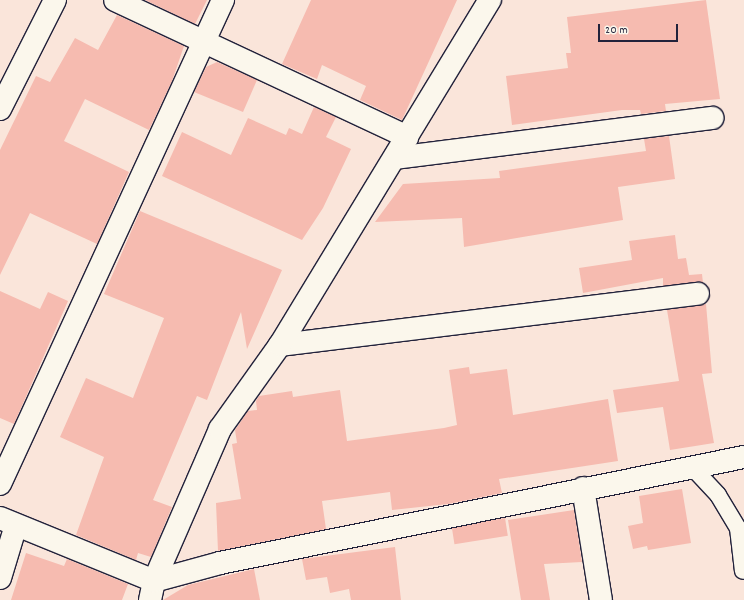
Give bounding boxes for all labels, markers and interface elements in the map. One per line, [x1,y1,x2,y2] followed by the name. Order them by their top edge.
[600,16,680,42] scale bar
[605,22,628,39] text: 20 m

